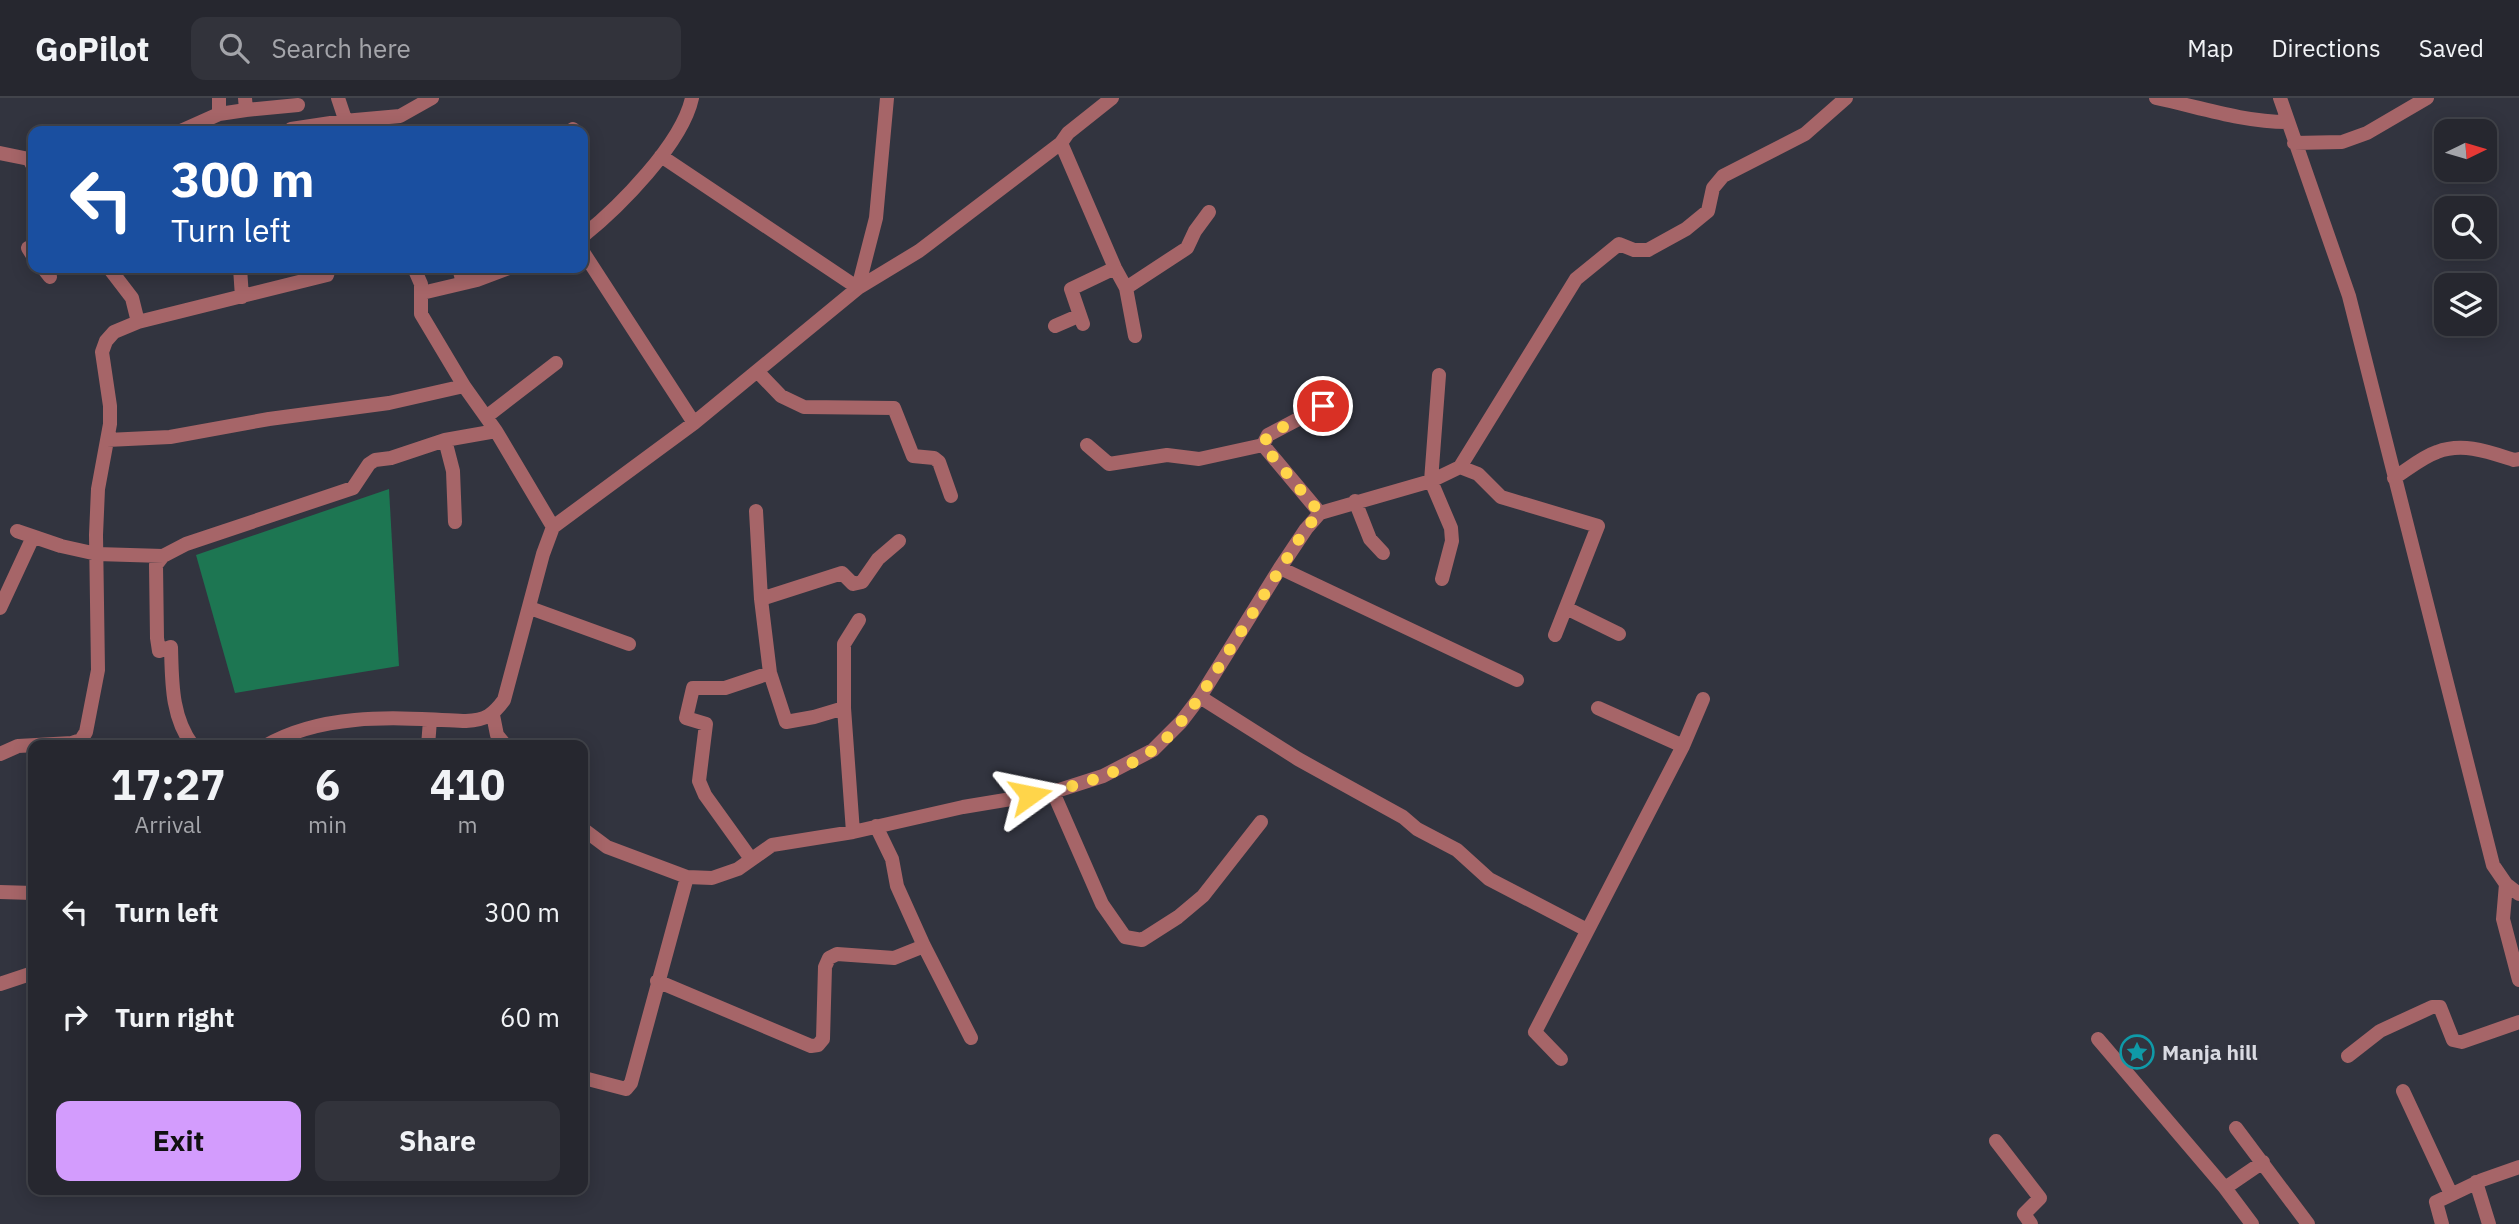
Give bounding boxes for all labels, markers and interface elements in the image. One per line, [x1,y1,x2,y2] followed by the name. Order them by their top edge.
[191,17,681,80] search box
[35,27,149,70] text: GoPilot
[215,29,253,67] icon: search
[271,31,411,65] text: Search here
[2187,32,2233,64] text: Map
[2271,32,2381,64] text: Directions
[2419,32,2484,64] text: Saved
[2434,119,2497,182] north arrow
[2434,119,2497,336] map controls
[171,147,315,210] text: 300 m
[56,154,147,245] icon: left
[2434,196,2497,259] button: search
[171,209,291,251] text: Turn left
[2434,273,2497,336] button: layers
[1293,376,1353,436] pin
[1304,387,1342,425] icon: arrive
[111,757,225,812] text: 17:27
[315,757,340,812] text: 6
[430,757,505,812] text: 410
[993,758,1067,832] position arrow
[135,809,202,839] text: Arrival
[308,809,347,839] text: min
[457,809,478,839] text: m
[56,893,94,931] icon: left
[115,895,218,929] text: Turn left
[484,895,560,929] text: 300 m
[56,998,94,1036] icon: right
[115,1000,234,1034] text: Turn right
[500,1000,560,1034] text: 60 m
[2118,1033,2156,1071] place icon: Manja hill
[2162,1038,2258,1066] place label: Manja hill
[56,1101,301,1181] button: Exit
[315,1101,560,1181] button: Share

